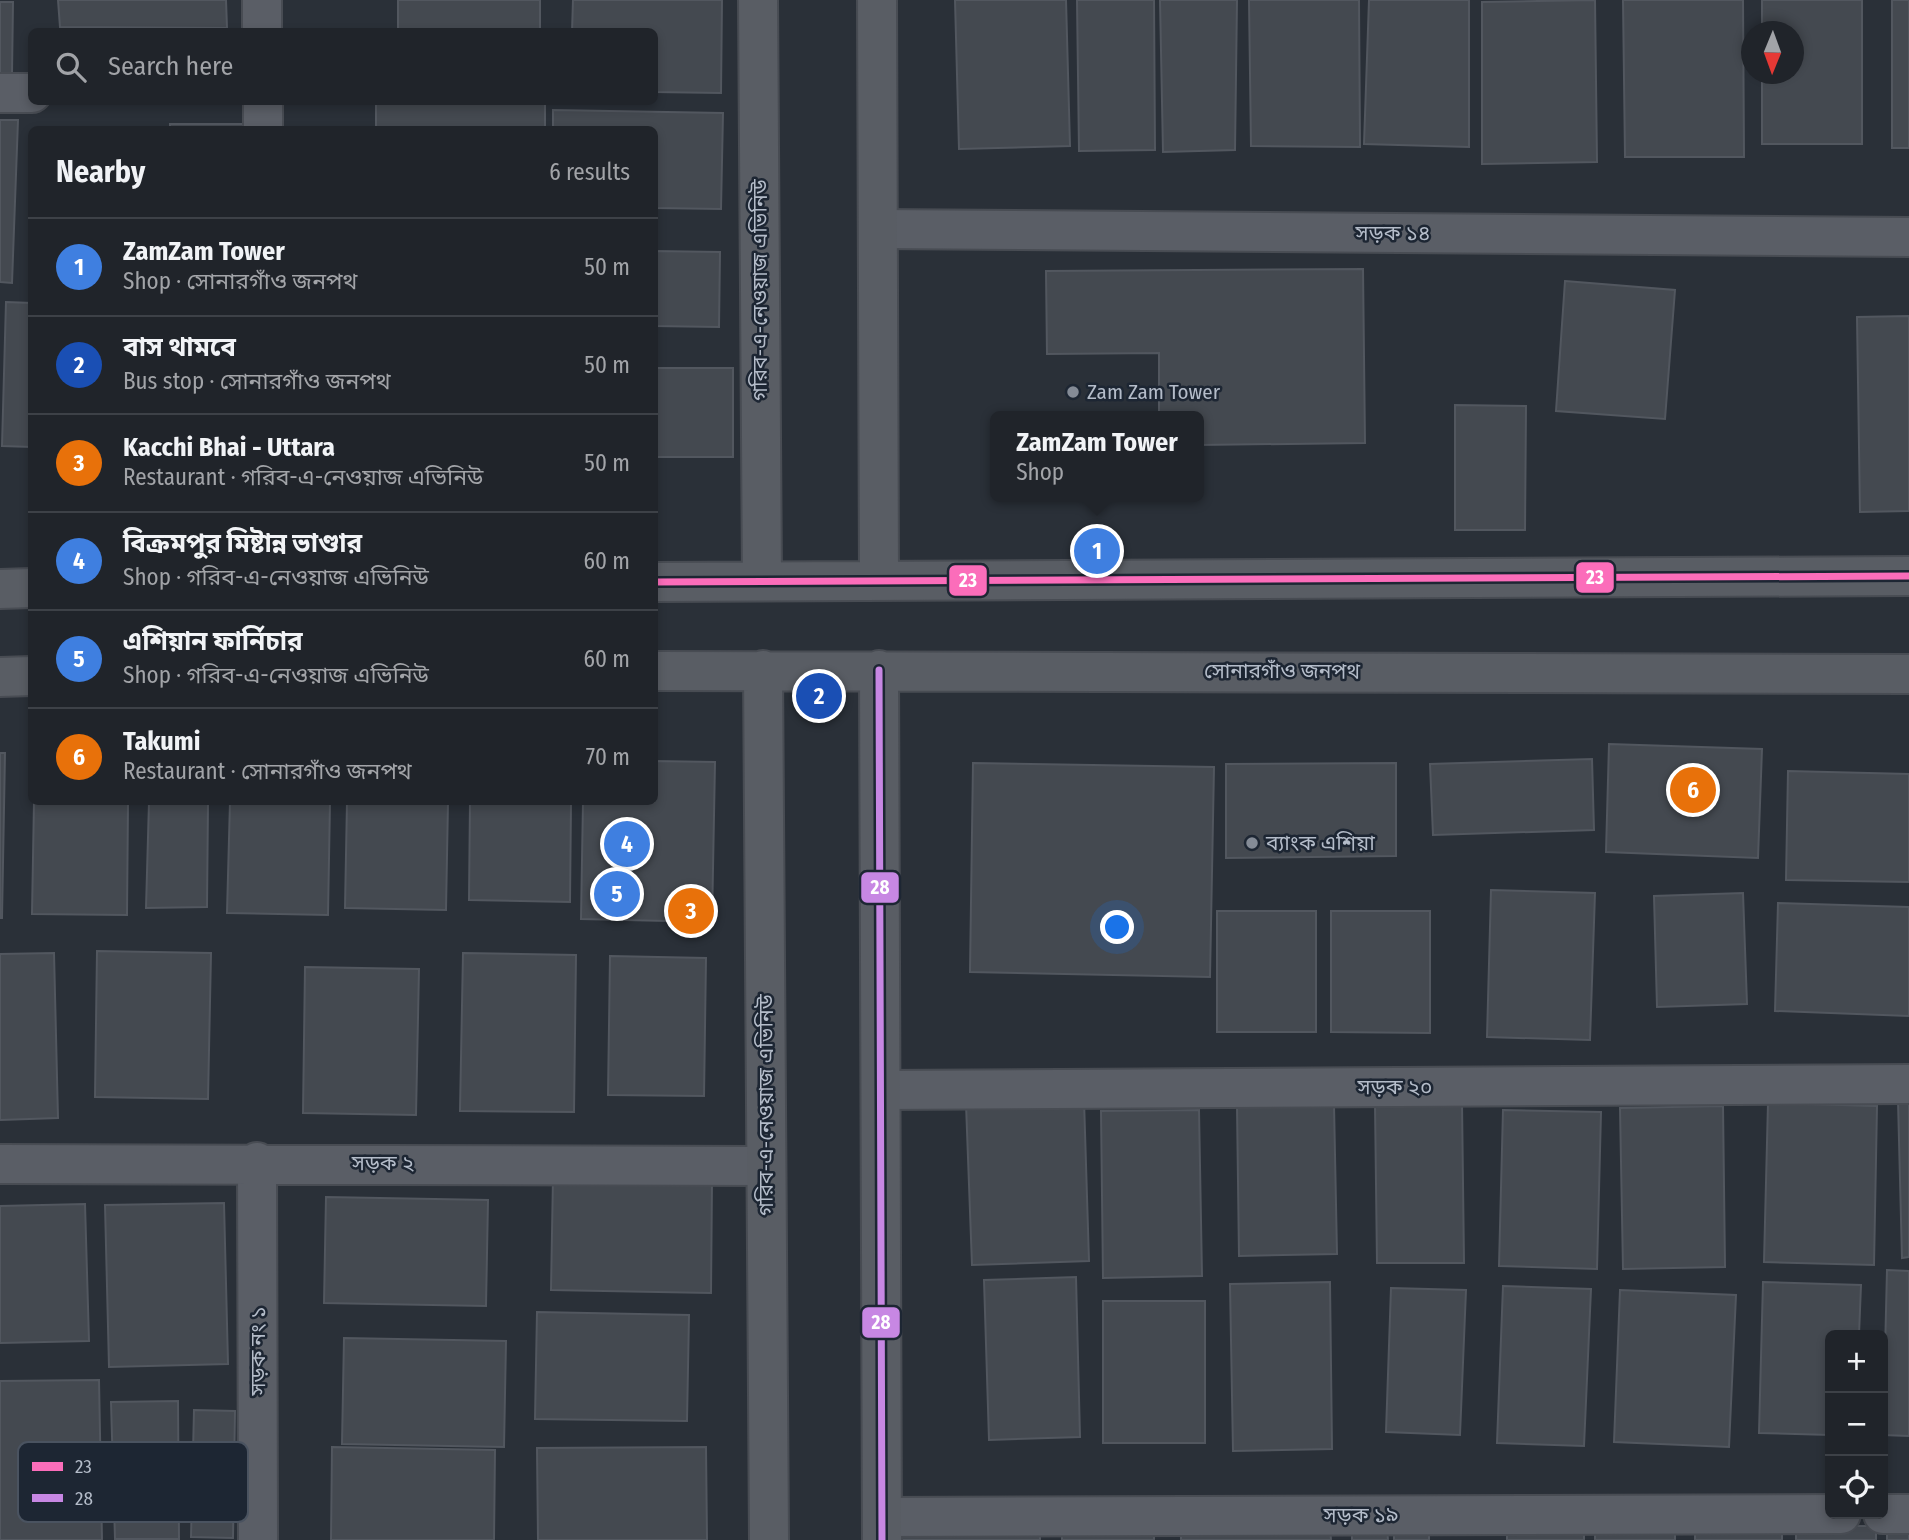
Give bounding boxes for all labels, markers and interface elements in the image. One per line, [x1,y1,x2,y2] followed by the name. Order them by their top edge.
[1741,21,1804,84] north arrow
[28,28,658,105] search box
[52,48,90,86] icon: search
[108,51,233,82] text: Search here
[56,154,145,190] text: Nearby
[549,158,630,186] text: 6 results
[747,178,773,401] street label: গরিব-এ-নেওয়াজ এভিনিউ
[1355,220,1430,246] street label: সড়ক ১৪
[123,236,285,267] text: ZamZam Tower
[74,253,84,281] text: 1
[584,253,630,281] text: 50 m
[123,267,357,295] text: Shop · সোনারগাঁও জনপথ
[123,332,236,363] text: বাস থামবে
[74,351,84,379] text: 2
[584,351,630,379] text: 50 m
[123,367,391,395] text: Bus stop · সোনারগাঁও জনপথ
[1087,379,1221,405] place label: Zam Zam Tower
[1065,384,1081,400] marker: Zam Zam Tower
[990,411,1204,502] popup
[1016,427,1178,458] text: ZamZam Tower
[123,432,335,463] text: Kacchi Bhai - Uttara
[74,449,84,477] text: 3
[584,449,630,477] text: 50 m
[1016,458,1064,486] text: Shop
[123,463,483,491] text: Restaurant · গরিব-এ-নেওয়াজ এভিনিউ
[1074,525,1120,577] pin: 1
[123,528,362,559] text: বিক্রমপুর মিষ্টান্ন ভাণ্ডার
[73,547,85,575] text: 4
[584,547,630,575] text: 60 m
[1575,561,1615,594] line badge: 23
[123,563,429,591] text: Shop · গরিব-এ-নেওয়াজ এভিনিউ
[948,564,988,597] line badge: 23
[1585,566,1604,589] text: 23
[958,569,977,592] text: 23
[123,626,303,657] text: এশিয়ান ফার্নিচার
[73,645,85,673] text: 5
[584,645,630,673] text: 60 m
[1204,658,1360,684] street label: সোনারগাঁও জনপথ
[123,661,429,689] text: Shop · গরিব-এ-নেওয়াজ এভিনিউ
[796,670,842,722] pin: 2
[123,726,200,757] text: Takumi
[73,743,85,771] text: 6
[586,743,630,771] text: 70 m
[123,757,412,785] text: Restaurant · সোনারগাঁও জনপথ
[1670,764,1716,816] pin: 6
[604,818,650,870] pin: 4
[1265,830,1375,856] place label: ব্যাংক এশিয়া
[1244,835,1260,851] marker: ব্যাংক এশিয়া
[594,868,640,920] pin: 5
[860,871,900,904] line badge: 28
[870,876,889,899] text: 28
[668,885,714,937] pin: 3
[1100,910,1134,944] your location
[753,993,779,1216] street label: গরিব-এ-নেওয়াজ এভিনিউ
[1357,1074,1432,1100] street label: সড়ক ২০
[351,1150,415,1176] street label: সড়ক ২
[245,1306,271,1397] street label: সড়ক নং ১
[861,1306,901,1339] line badge: 28
[871,1311,890,1334] text: 28
[1825,1330,1888,1519] map controls
[1825,1330,1888,1393] button: +
[1825,1393,1888,1456] button: −
[18,1442,248,1522] legend
[75,1455,92,1478] text: 23
[1825,1456,1888,1519] button: locate
[75,1487,93,1510] text: 28
[1323,1502,1398,1528] street label: সড়ক ১৯

